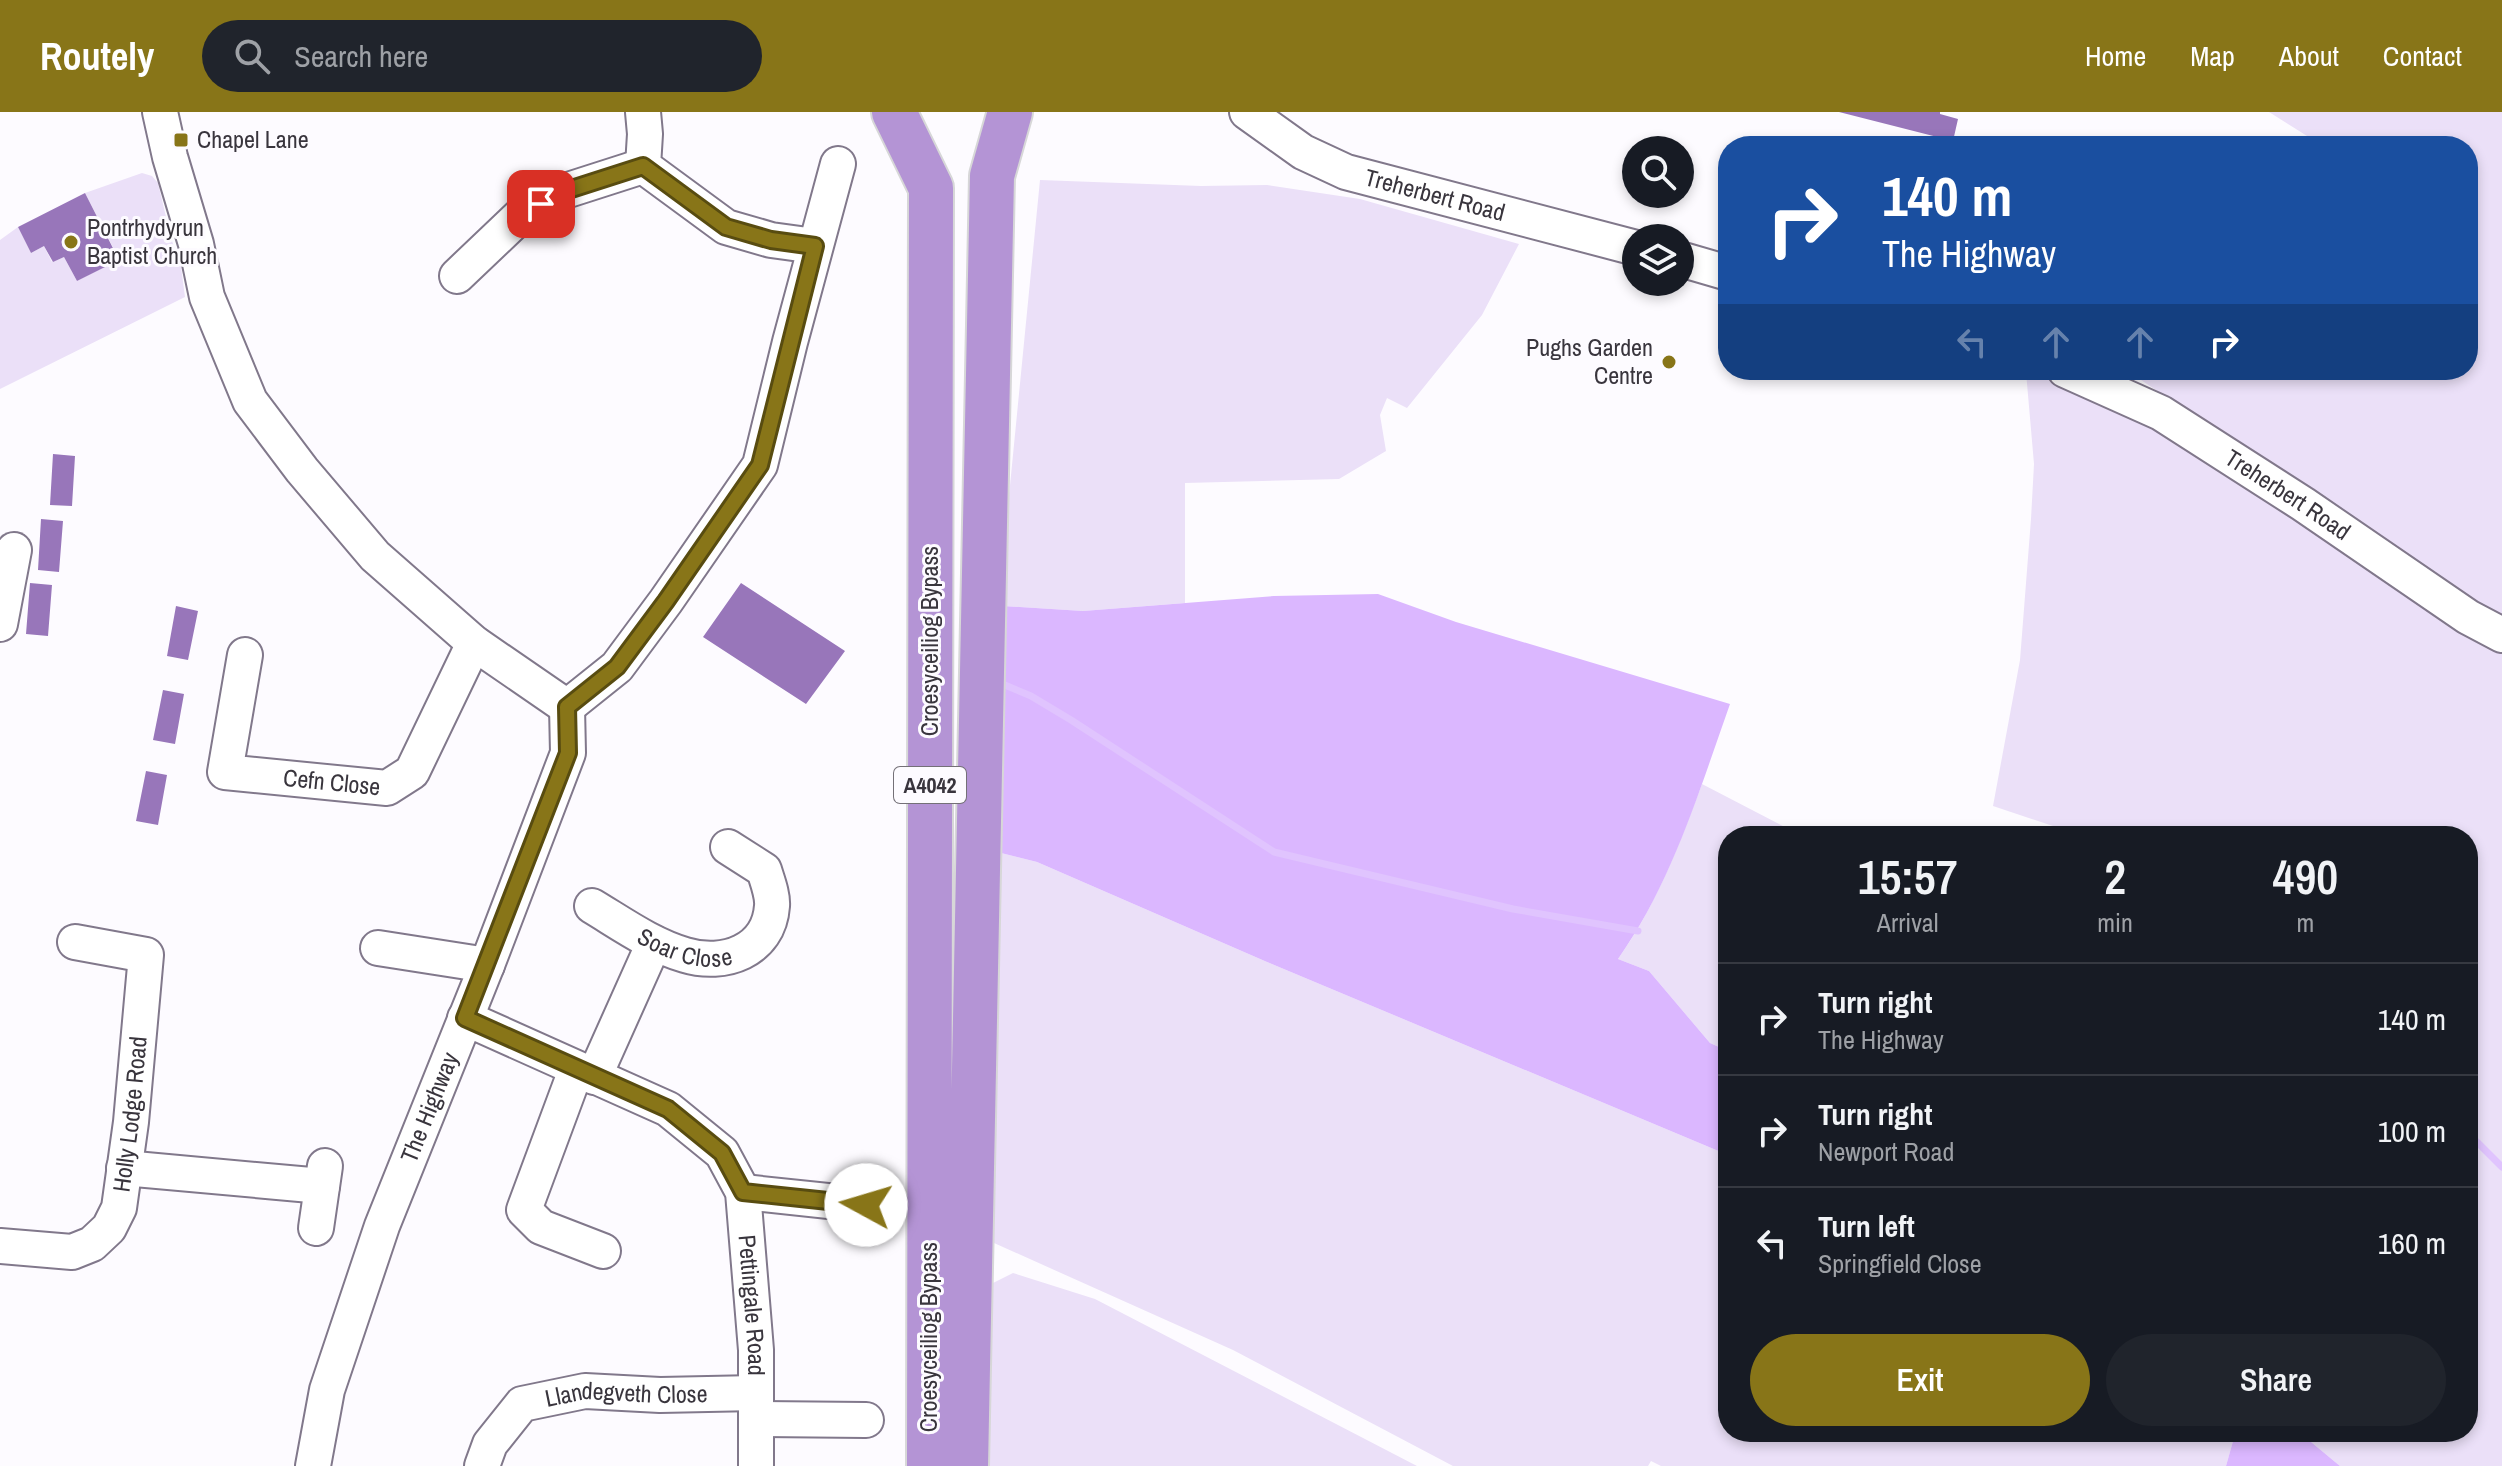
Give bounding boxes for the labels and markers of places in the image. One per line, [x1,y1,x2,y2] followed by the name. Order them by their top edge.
[197,123,309,155] place label: Chapel Lane
[172,131,190,149] marker: Chapel Lane
[507,170,575,238] pin
[87,211,217,271] place label: Pontrhydyrun Baptist Church
[62,233,80,251] marker: Pontrhydyrun Baptist Church
[1526,331,1653,391] place label: Pughs Garden Centre
[1660,353,1678,371] marker: Pughs Garden Centre

